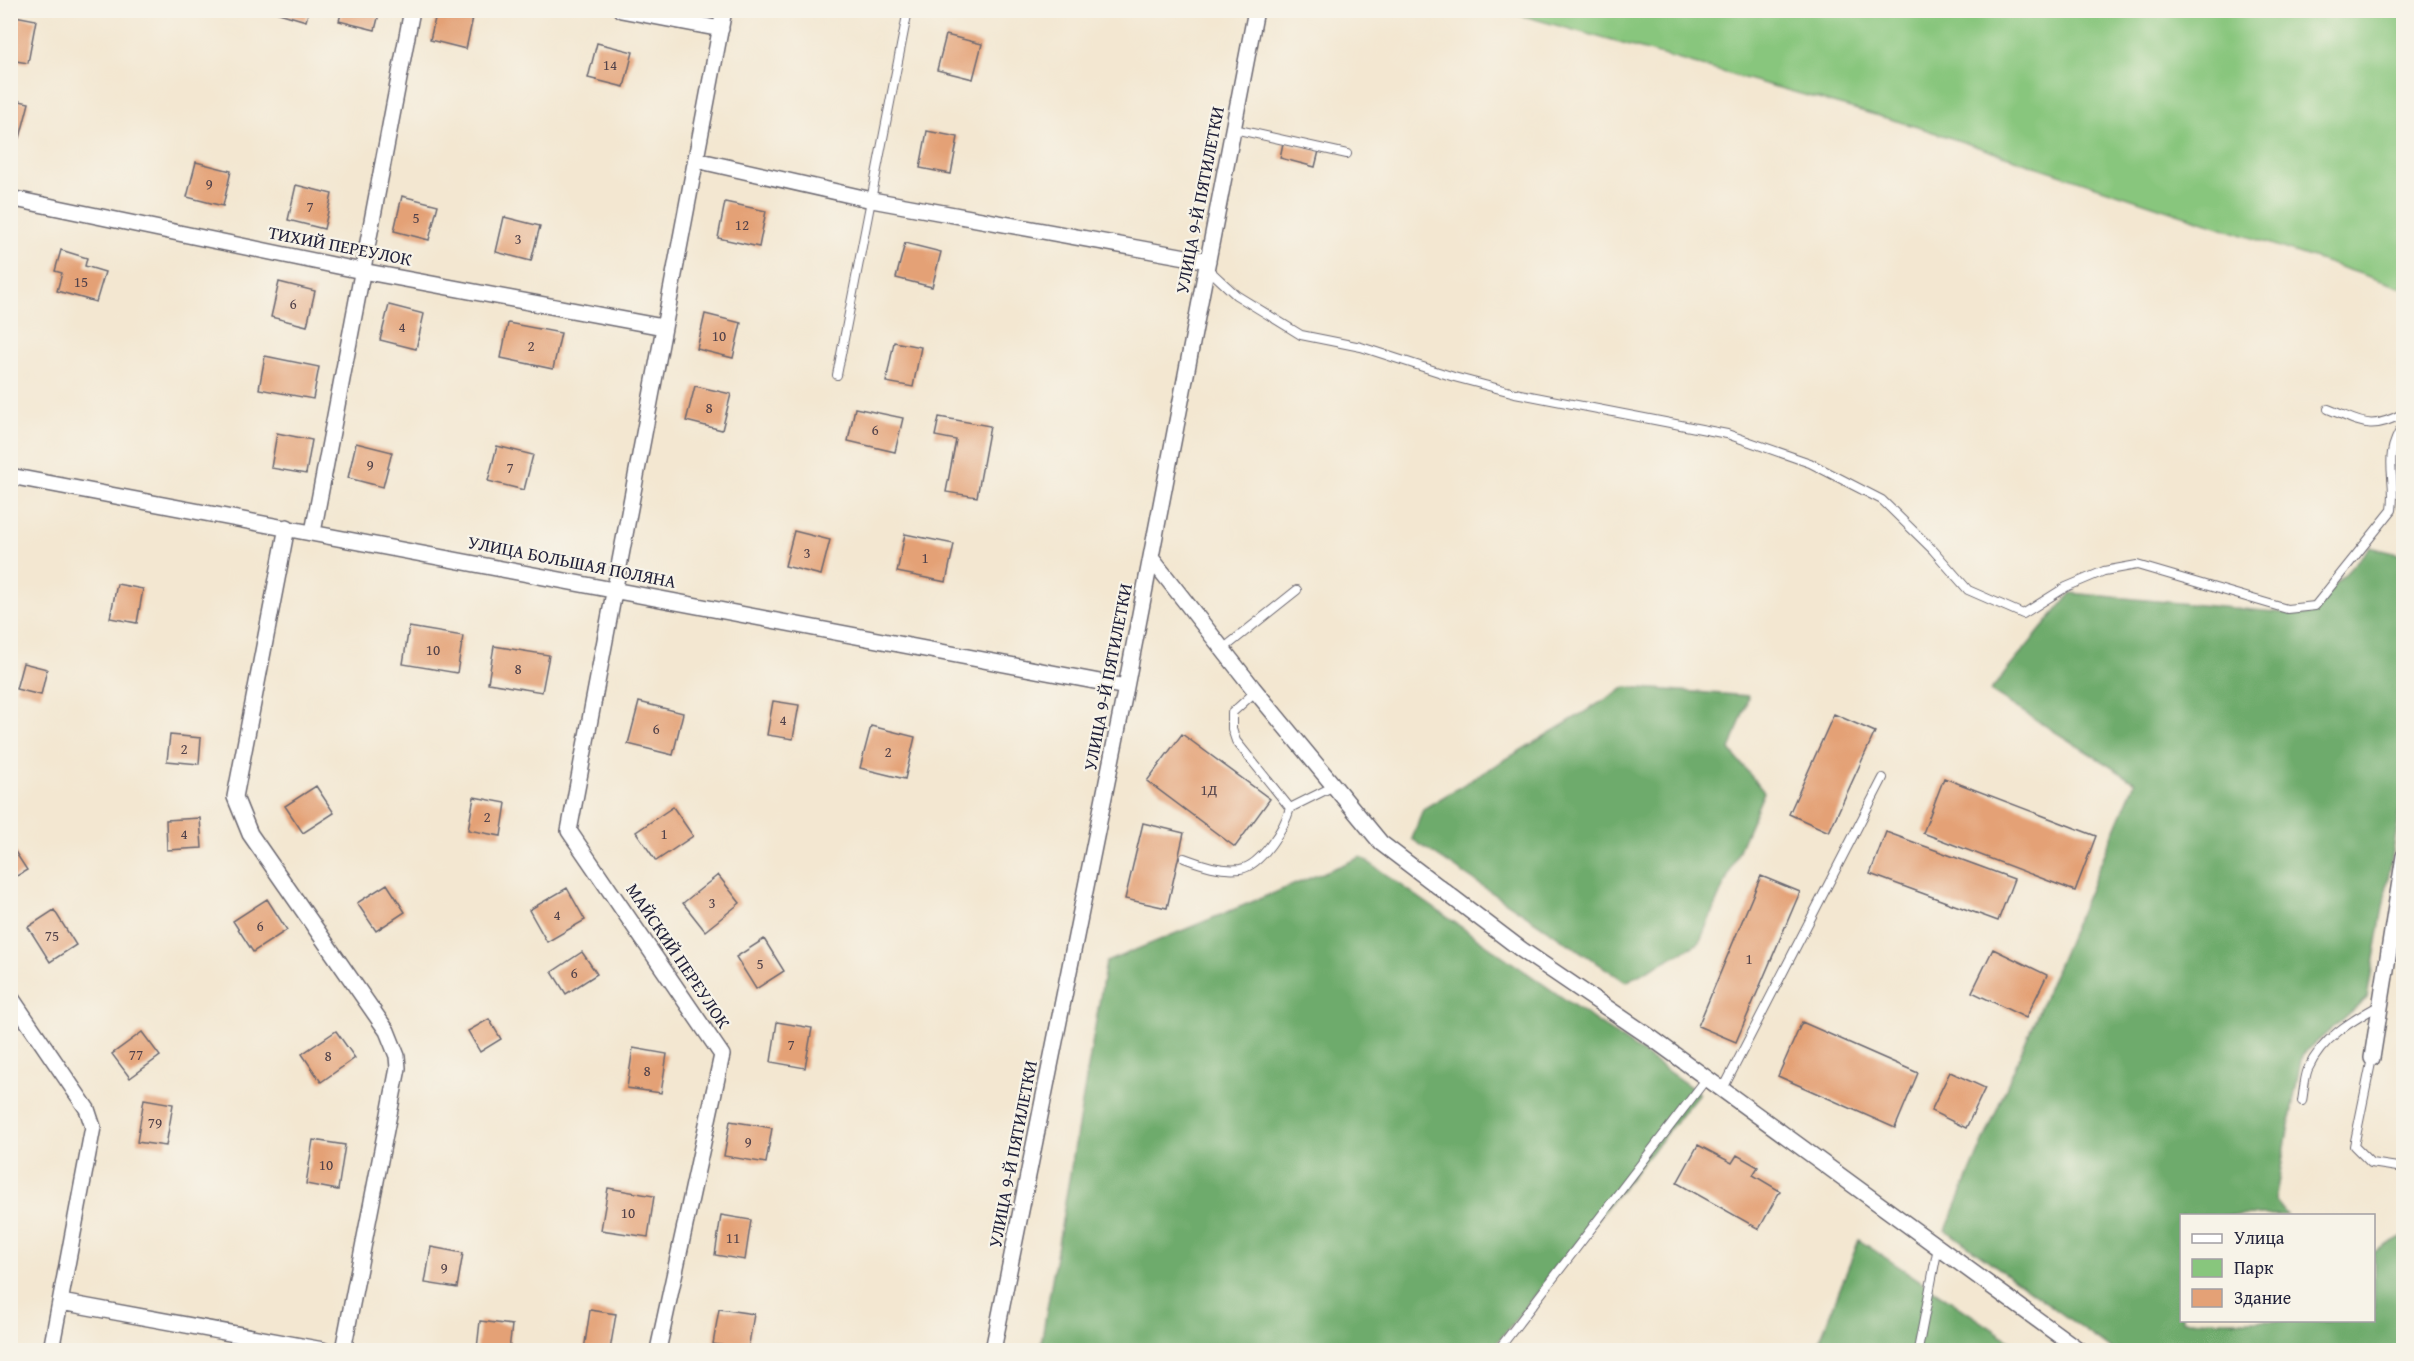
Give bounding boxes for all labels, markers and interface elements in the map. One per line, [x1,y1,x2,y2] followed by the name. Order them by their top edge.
[603,54,617,75] house number: 14
[1168,104,1231,296] street label: УЛИЦА 9-Й ПЯТИЛЕТКИ
[205,173,213,194] house number: 9
[306,196,314,217] house number: 7
[412,207,420,228] house number: 5
[735,214,749,235] house number: 12
[266,218,414,273] street label: ТИХИЙ ПЕРЕУЛОК
[514,228,522,249] house number: 3
[74,271,88,292] house number: 15
[289,293,297,314] house number: 6
[398,316,406,337] house number: 4
[712,325,726,346] house number: 10
[527,335,535,356] house number: 2
[705,397,713,418] house number: 8
[871,419,879,440] house number: 6
[366,454,374,475] house number: 9
[506,457,514,478] house number: 7
[466,528,679,595] street label: УЛИЦА БОЛЬШАЯ ПОЛЯНА
[803,542,811,563] house number: 3
[921,547,929,568] house number: 1
[1076,581,1139,773] street label: УЛИЦА 9-Й ПЯТИЛЕТКИ
[426,639,440,660] house number: 10
[514,658,522,679] house number: 8
[779,709,787,730] house number: 4
[652,718,660,739] house number: 6
[180,738,188,759] house number: 2
[884,741,892,762] house number: 2
[1201,779,1218,800] house number: 1Д
[483,806,491,827] house number: 2
[180,823,188,844] house number: 4
[660,823,668,844] house number: 1
[620,878,737,1034] street label: МАЙСКИЙ ПЕРЕУЛОК
[708,892,716,913] house number: 3
[553,904,561,925] house number: 4
[256,915,264,936] house number: 6
[45,925,59,946] house number: 75
[1745,948,1753,969] house number: 1
[756,953,764,974] house number: 5
[570,962,578,983] house number: 6
[787,1034,795,1055] house number: 7
[129,1044,143,1065] house number: 77
[324,1045,332,1066] house number: 8
[981,1058,1044,1250] street label: УЛИЦА 9-Й ПЯТИЛЕТКИ
[643,1060,651,1081] house number: 8
[148,1112,162,1133] house number: 79
[744,1131,752,1152] house number: 9
[319,1154,333,1175] house number: 10
[621,1202,635,1223] house number: 10
[2180,1214,2375,1322] legend
[2234,1224,2285,1251] text: Улица
[726,1227,740,1248] house number: 11
[2234,1254,2274,1281] text: Парк
[440,1257,448,1278] house number: 9
[2234,1284,2291,1311] text: Здание

